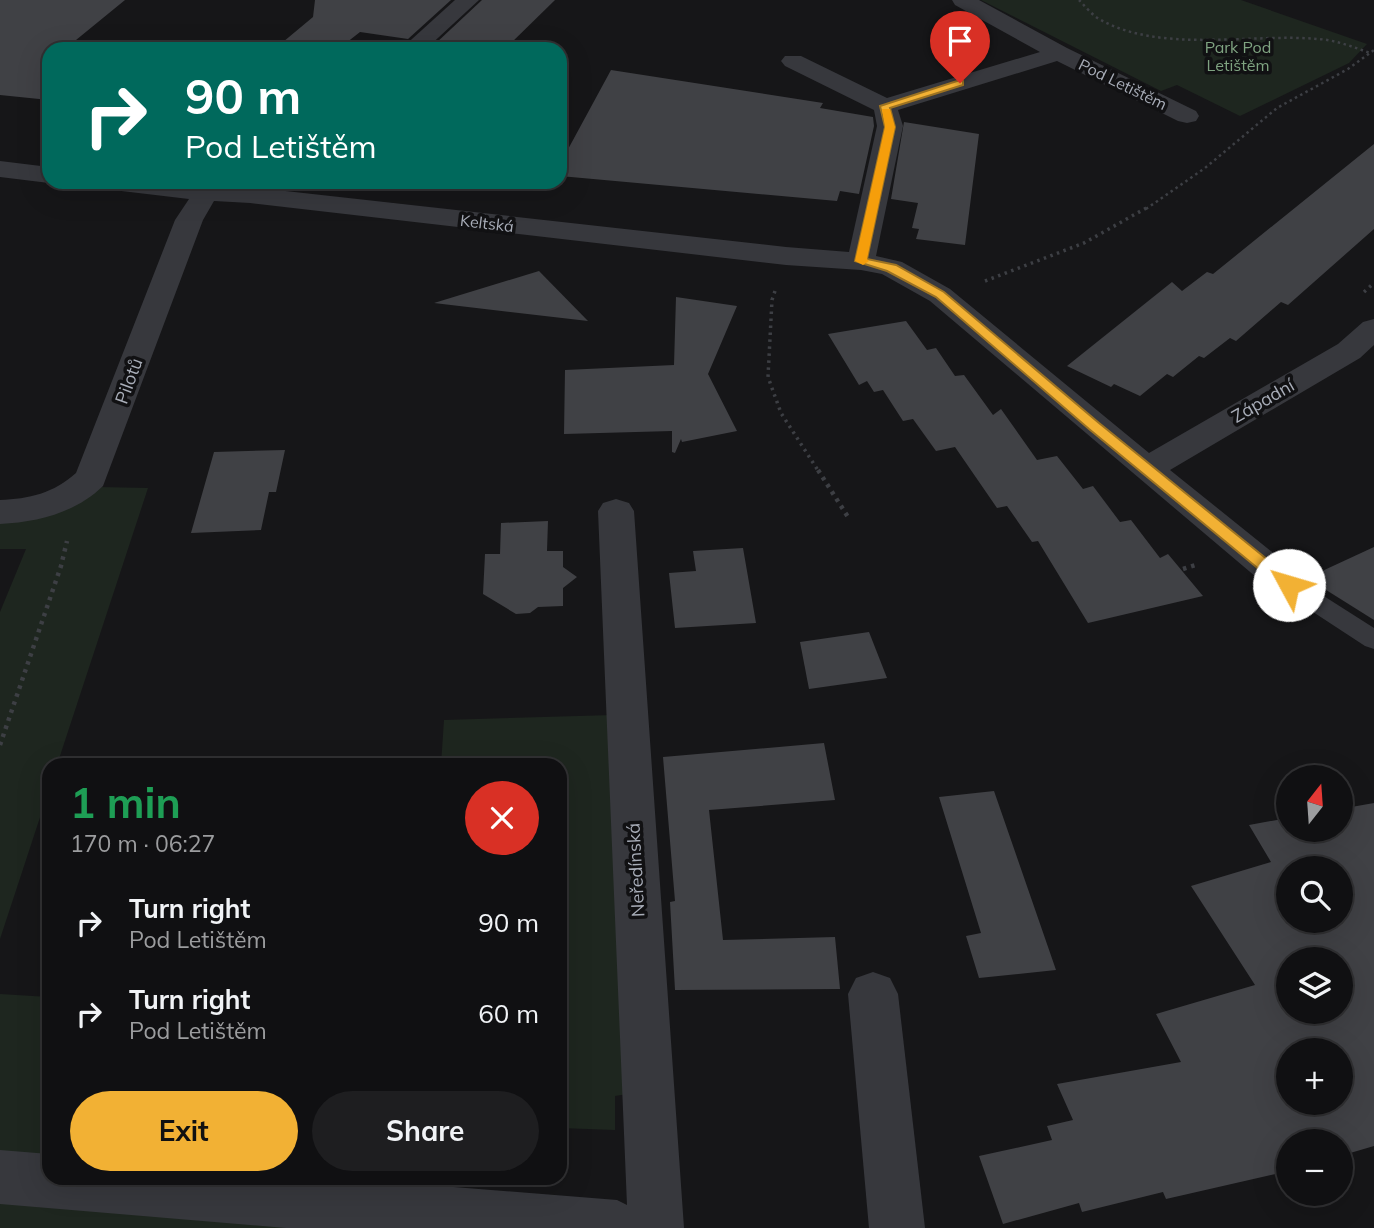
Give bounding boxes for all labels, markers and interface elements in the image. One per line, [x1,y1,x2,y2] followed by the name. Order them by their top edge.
[930,11,990,83] pin
[941,22,979,60] icon: arrive
[1205,37,1271,75] park label: Park Pod Letištěm
[1076,54,1170,114] street label: Pod Letištěm
[185,65,301,126] text: 90 m
[70,70,161,161] icon: right
[185,126,377,166] text: Pod Letištěm
[459,210,515,236] street label: Keltská
[110,355,147,407] street label: Pilotů
[1227,373,1300,428] street label: Západní
[1252,548,1326,622] position arrow
[1276,765,1353,842] north arrow
[1276,765,1353,1206] map controls
[70,776,181,829] text: 1 min
[465,781,539,855] button: close
[622,822,649,918] street label: Neředínská
[70,829,215,858] text: 170 m · 06:27
[1276,856,1353,933] button: search
[129,892,250,925] text: Turn right
[70,904,108,942] icon: right
[478,906,539,939] text: 90 m
[129,925,267,954] text: Pod Letištěm
[1276,947,1353,1024] button: layers
[129,983,250,1016] text: Turn right
[70,995,108,1033] icon: right
[478,997,539,1030] text: 60 m
[129,1016,267,1045] text: Pod Letištěm
[1276,1038,1353,1115] button: +
[70,1091,298,1171] button: Exit
[312,1091,539,1171] button: Share
[1276,1129,1353,1206] button: −

